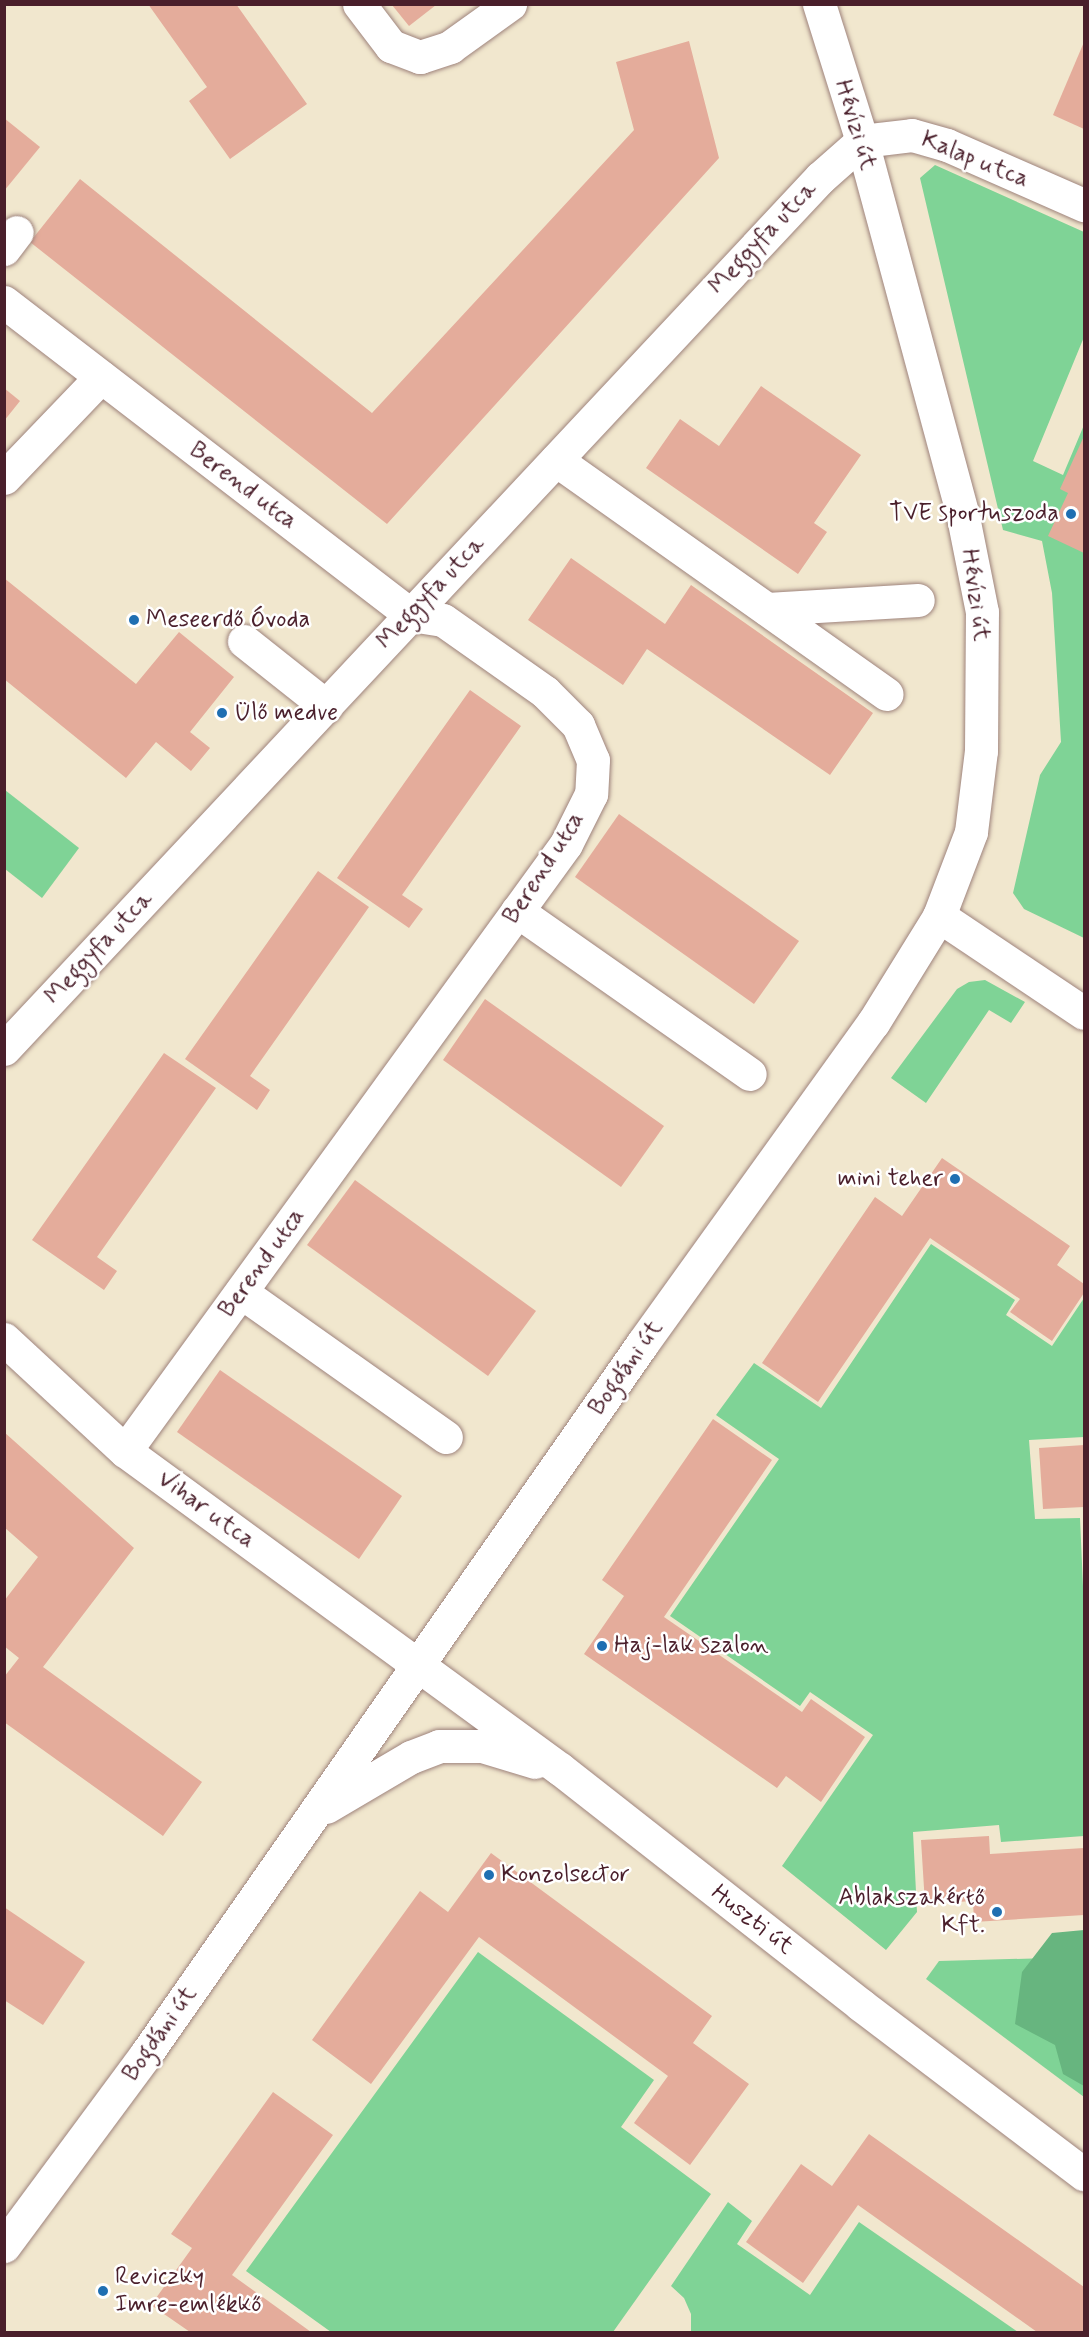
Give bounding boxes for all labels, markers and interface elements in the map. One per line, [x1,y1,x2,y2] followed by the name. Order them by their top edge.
[828,76,882,174] street label: Hévízi út
[918,126,1032,194] street label: Kalap utca
[703,175,823,301] street label: Meggyfa utca
[182,435,304,537] street label: Berend utca
[885,500,1059,528] place label: TVE sportuszoda
[1064,507,1078,521] marker: TVE sportuszoda
[371,530,491,656] street label: Meggyfa utca
[954,547,996,643] street label: Hévízi út
[146,606,310,634] place label: Meseerdő Óvoda
[127,613,141,627] marker: Meseerdő Óvoda
[234,699,338,727] place label: Ülő medve
[215,706,229,720] marker: Ülő medve
[496,805,592,931] street label: Berend utca
[39,885,159,1011] street label: Meggyfa utca
[833,1165,943,1193] place label: mini teher
[948,1172,962,1186] marker: mini teher
[212,1201,312,1325] street label: Berend utca
[583,1315,669,1421] street label: Bogdáni út
[153,1466,259,1554] street label: Vihar utca
[614,1632,763,1660] place label: Haj-lak szalon
[595,1639,609,1653] marker: Haj-lak szalon
[501,1861,630,1889] place label: Konzolsector
[482,1868,496,1882] marker: Konzolsector
[705,1879,799,1961] street label: Huszti út
[838,1884,985,1940] place label: Ablakszakértő Kft.
[990,1905,1004,1919] marker: Ablakszakértő Kft.
[117,1981,203,2087] street label: Bogdáni út
[115,2263,262,2319] place label: Reviczky Imre-emlékkő
[96,2284,110,2298] marker: Reviczky Imre-emlékkő

